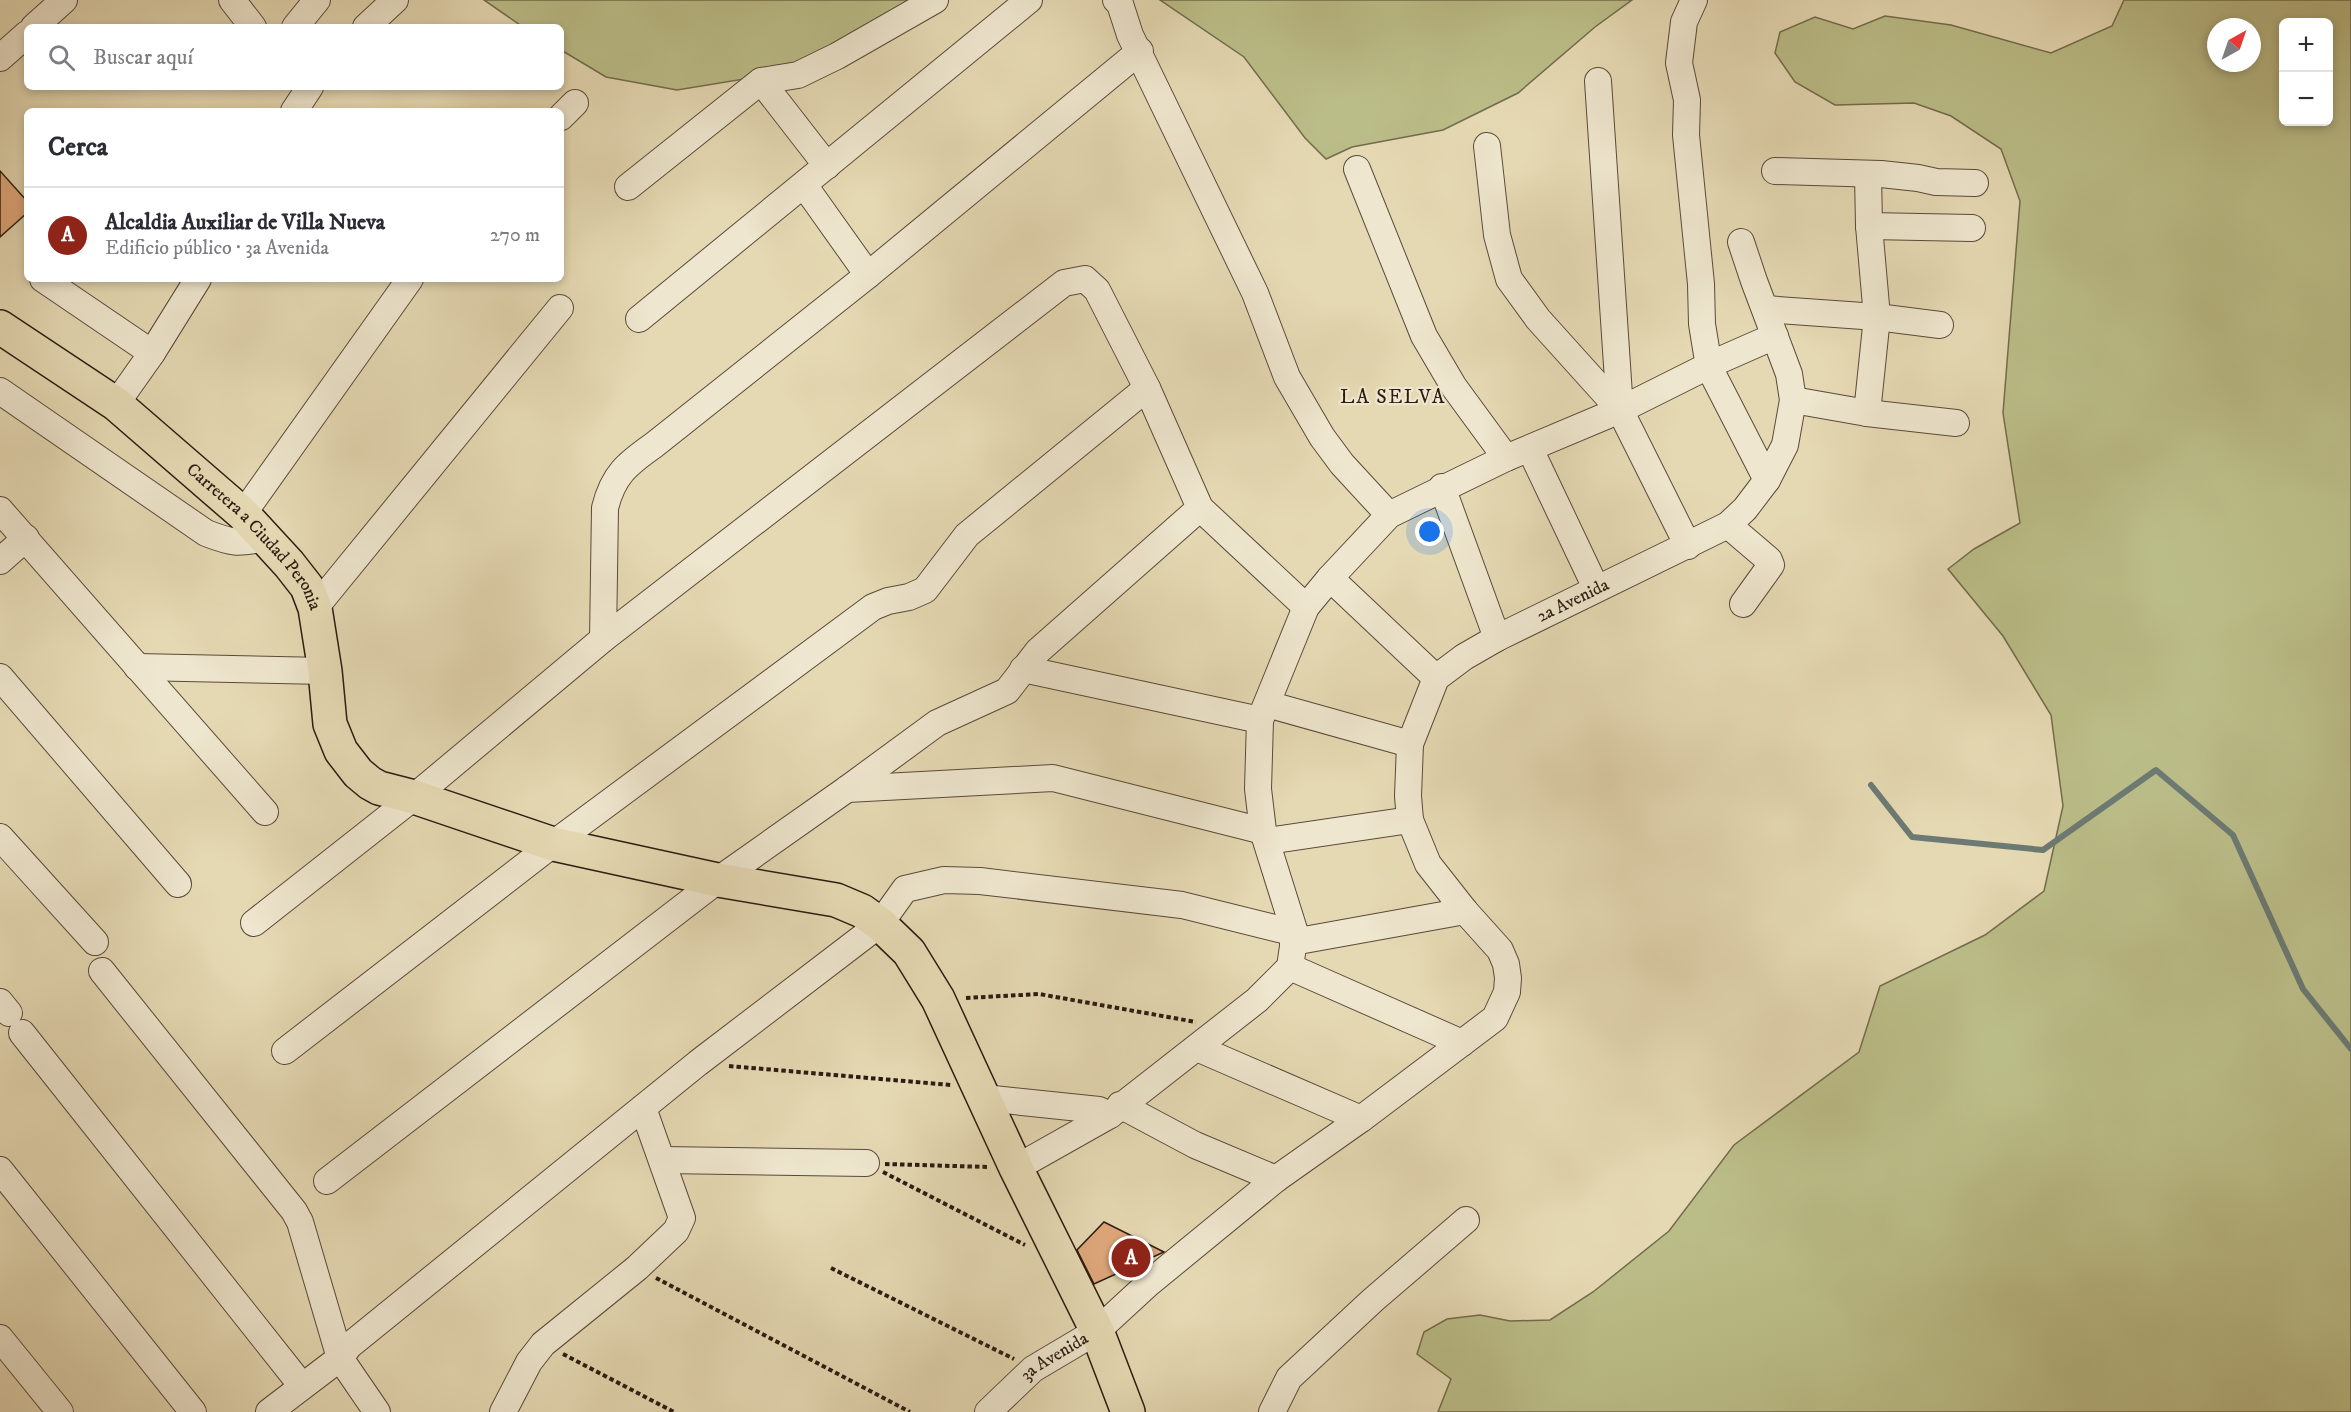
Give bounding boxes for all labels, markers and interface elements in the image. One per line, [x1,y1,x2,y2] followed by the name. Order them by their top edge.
[2207,18,2261,72] north arrow
[2279,18,2333,126] map controls
[2279,18,2333,72] button: +
[24,24,564,90] search box
[45,41,78,74] icon: search
[93,44,193,71] text: Buscar aquí
[2279,72,2333,126] button: −
[48,131,108,164] text: Cerca
[105,209,385,236] text: Alcaldia Auxiliar de Villa Nueva
[61,223,74,248] text: A
[490,223,540,248] text: 270 m
[105,236,329,261] text: Edificio público · 3a Avenida
[1340,385,1446,410] district label: LA SELVA
[182,459,326,614] street label: Carretera a Ciudad Peronia
[1415,517,1444,546] your location
[1533,574,1613,628] street label: 2a Avenida
[1112,1236,1150,1280] pin: A
[1016,1327,1093,1386] street label: 3a Avenida

